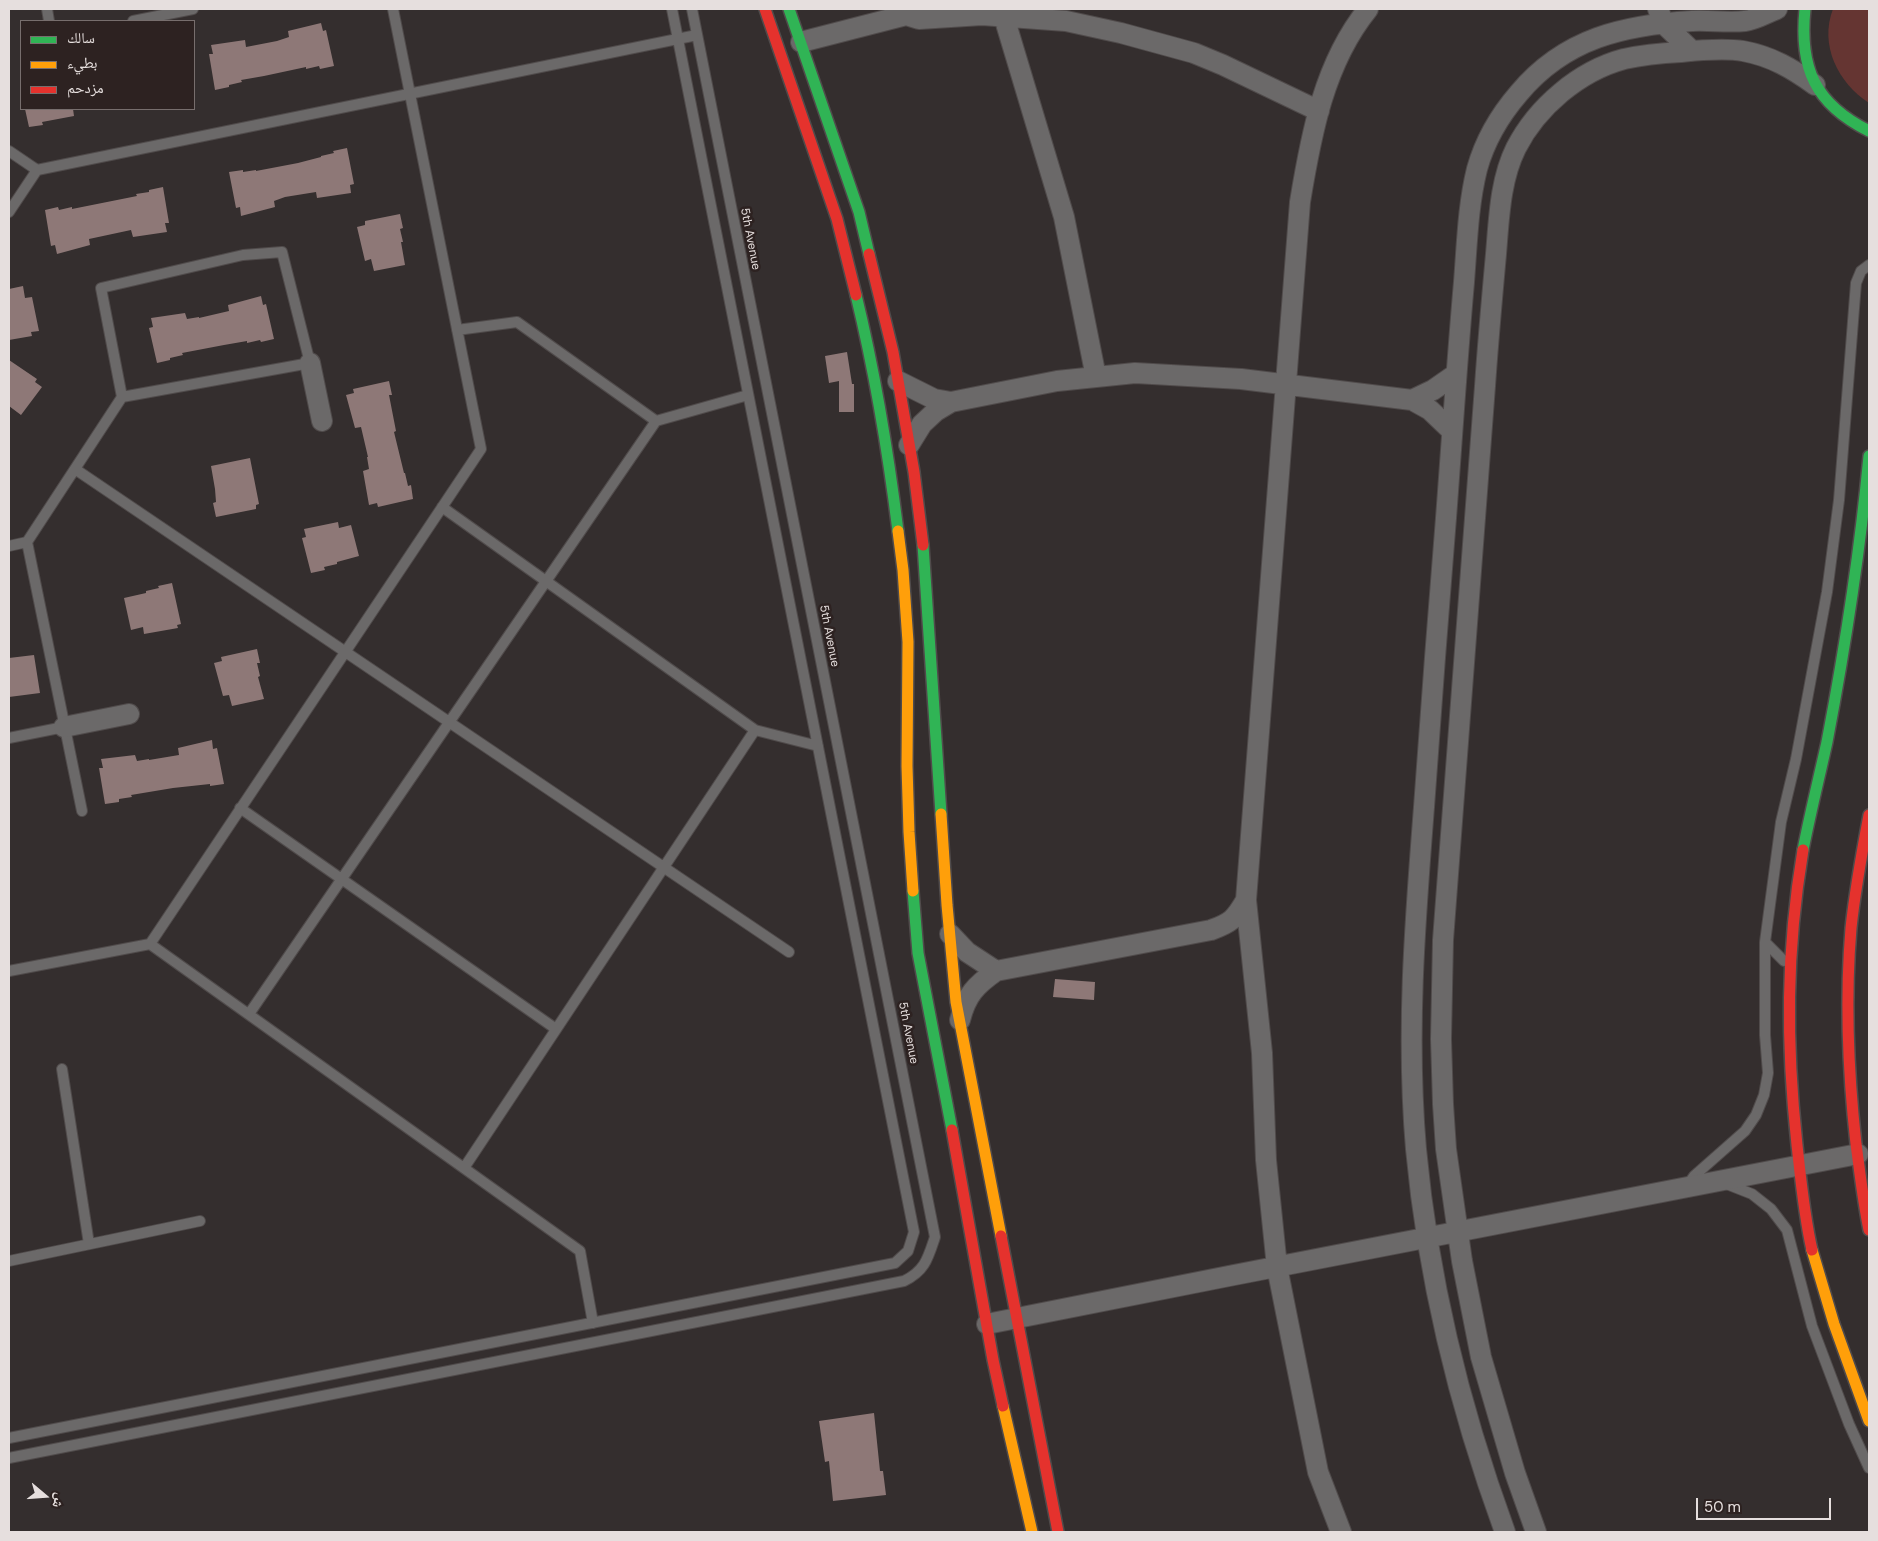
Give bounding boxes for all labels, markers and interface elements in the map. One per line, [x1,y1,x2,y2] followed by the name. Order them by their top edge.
[20,20,195,110] legend
[67,28,95,48] text: سالك
[67,53,97,73] text: بطيء
[67,78,104,98] text: مزدحم
[737,207,763,271] street label: 5th Avenue
[816,604,842,668] street label: 5th Avenue
[895,1001,921,1065] street label: 5th Avenue
[20,1471,70,1521] north arrow
[1698,1488,1833,1520] scale bar
[48,1491,70,1510] text: ش
[1704,1497,1741,1517] text: 50 m

